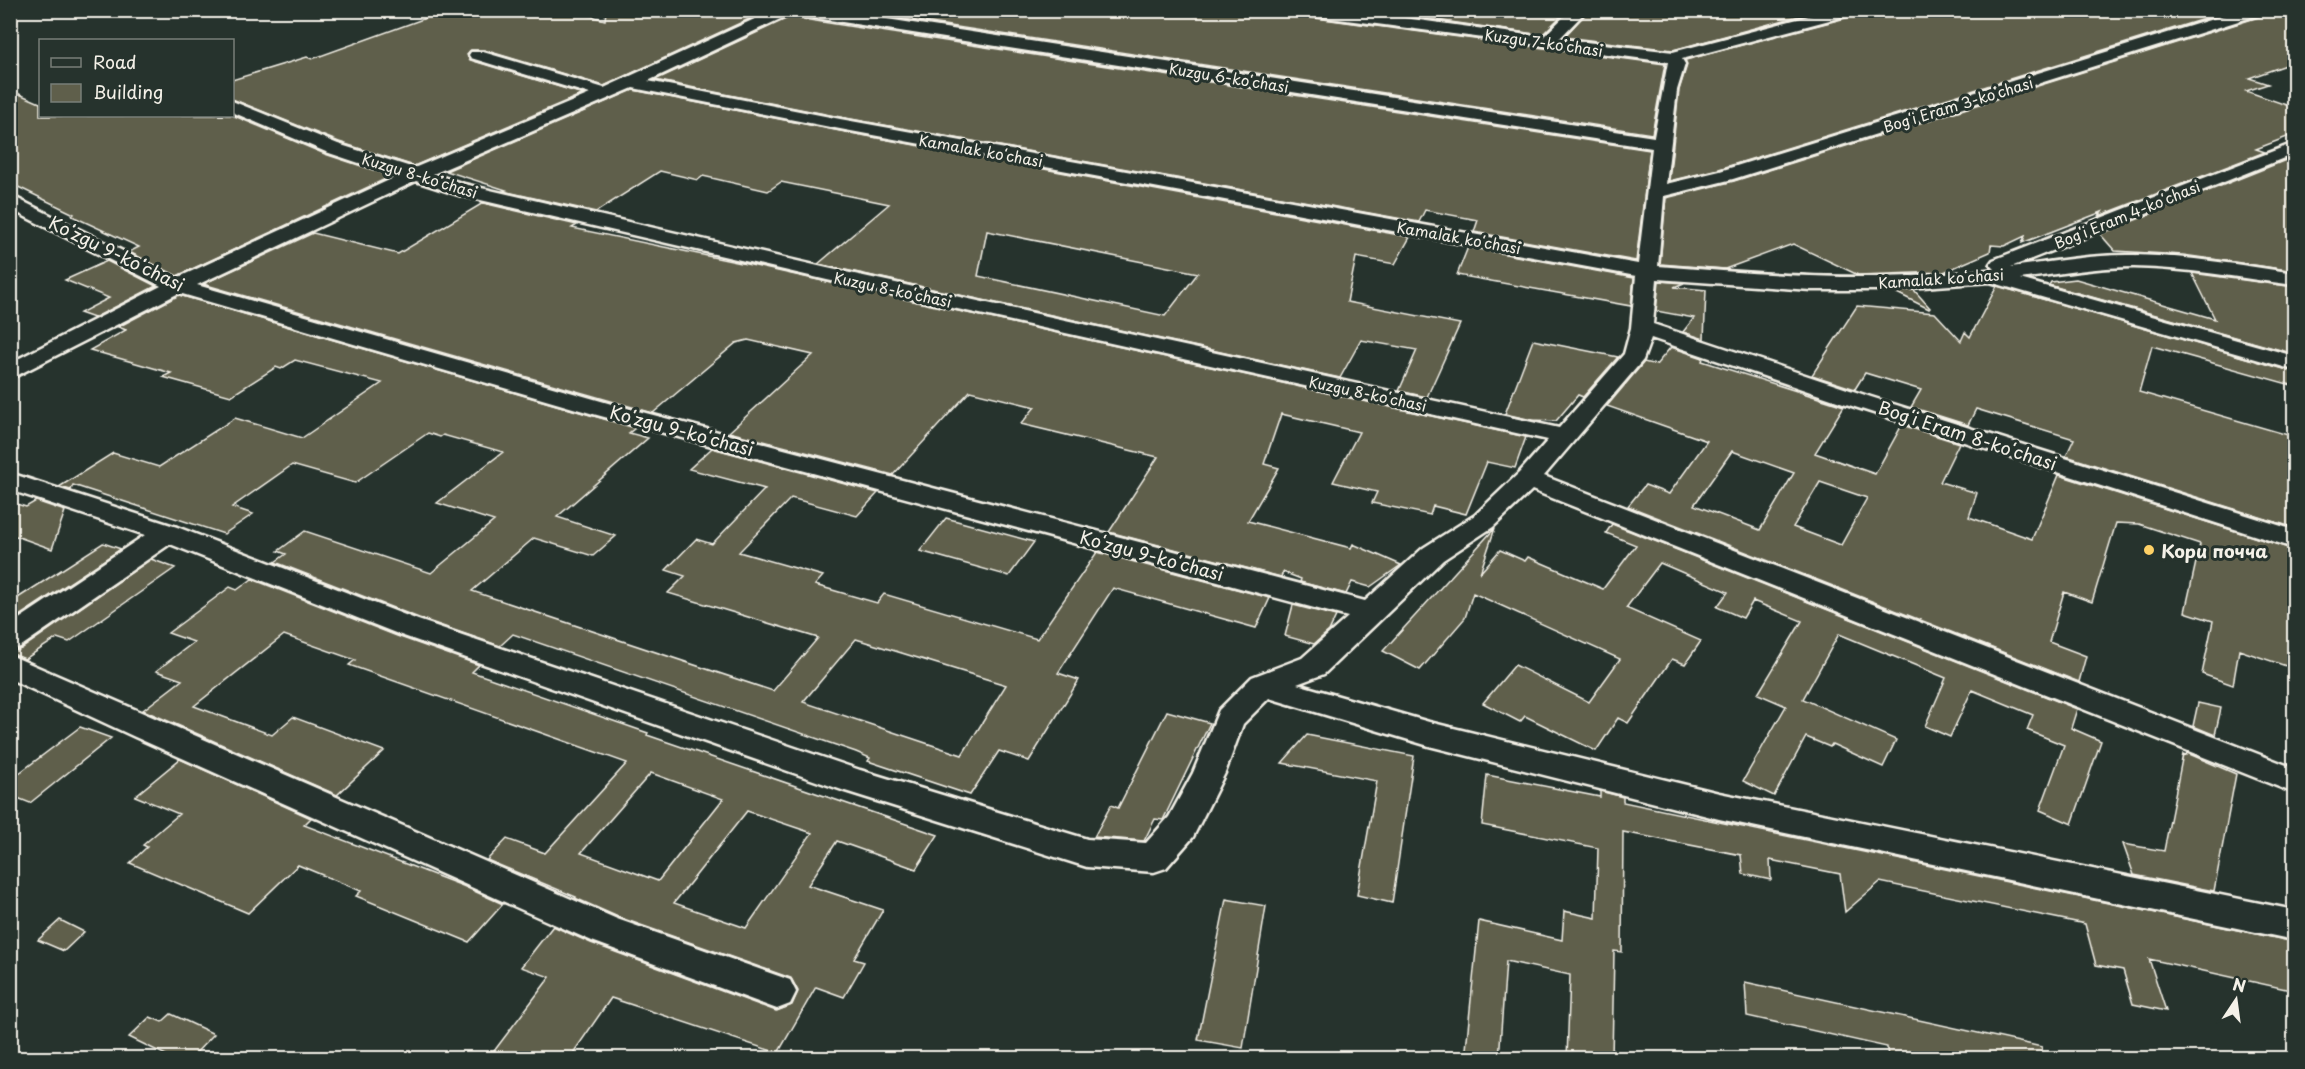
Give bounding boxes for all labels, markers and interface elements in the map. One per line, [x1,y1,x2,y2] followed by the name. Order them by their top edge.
[1483,22,1605,62] street label: Kuzgu 7-koʻchasi
[39,39,234,117] legend
[93,48,137,75] text: Road
[1167,56,1291,98] street label: Kuzgu 6-koʻchasi
[1880,70,2036,138] street label: Bogʻi Eram 3-koʻchasi
[93,78,163,105] text: Building
[917,128,1045,172] street label: Kamalak koʻchasi
[359,146,481,204] street label: Kuzgu 8-koʻchasi
[2051,174,2203,254] street label: Bogʻi Eram 4-koʻchasi
[45,208,189,298] street label: Koʻzgu 9-koʻchasi
[1395,215,1523,259] street label: Kamalak koʻchasi
[1877,262,2005,294] street label: Kamalak koʻchasi
[832,265,954,313] street label: Kuzgu 8-koʻchasi
[1307,369,1429,417] street label: Kuzgu 8-koʻchasi
[1875,393,2061,477] street label: Bogʻi Eram 8-koʻchasi
[607,398,757,462] street label: Koʻzgu 9-koʻchasi
[1077,523,1227,587] street label: Koʻzgu 9-koʻchasi
[2161,537,2268,564] place label: Кори почча
[2142,543,2156,557] marker: Кори почча
[2206,970,2266,1030] north arrow
[2231,971,2248,998] text: N

